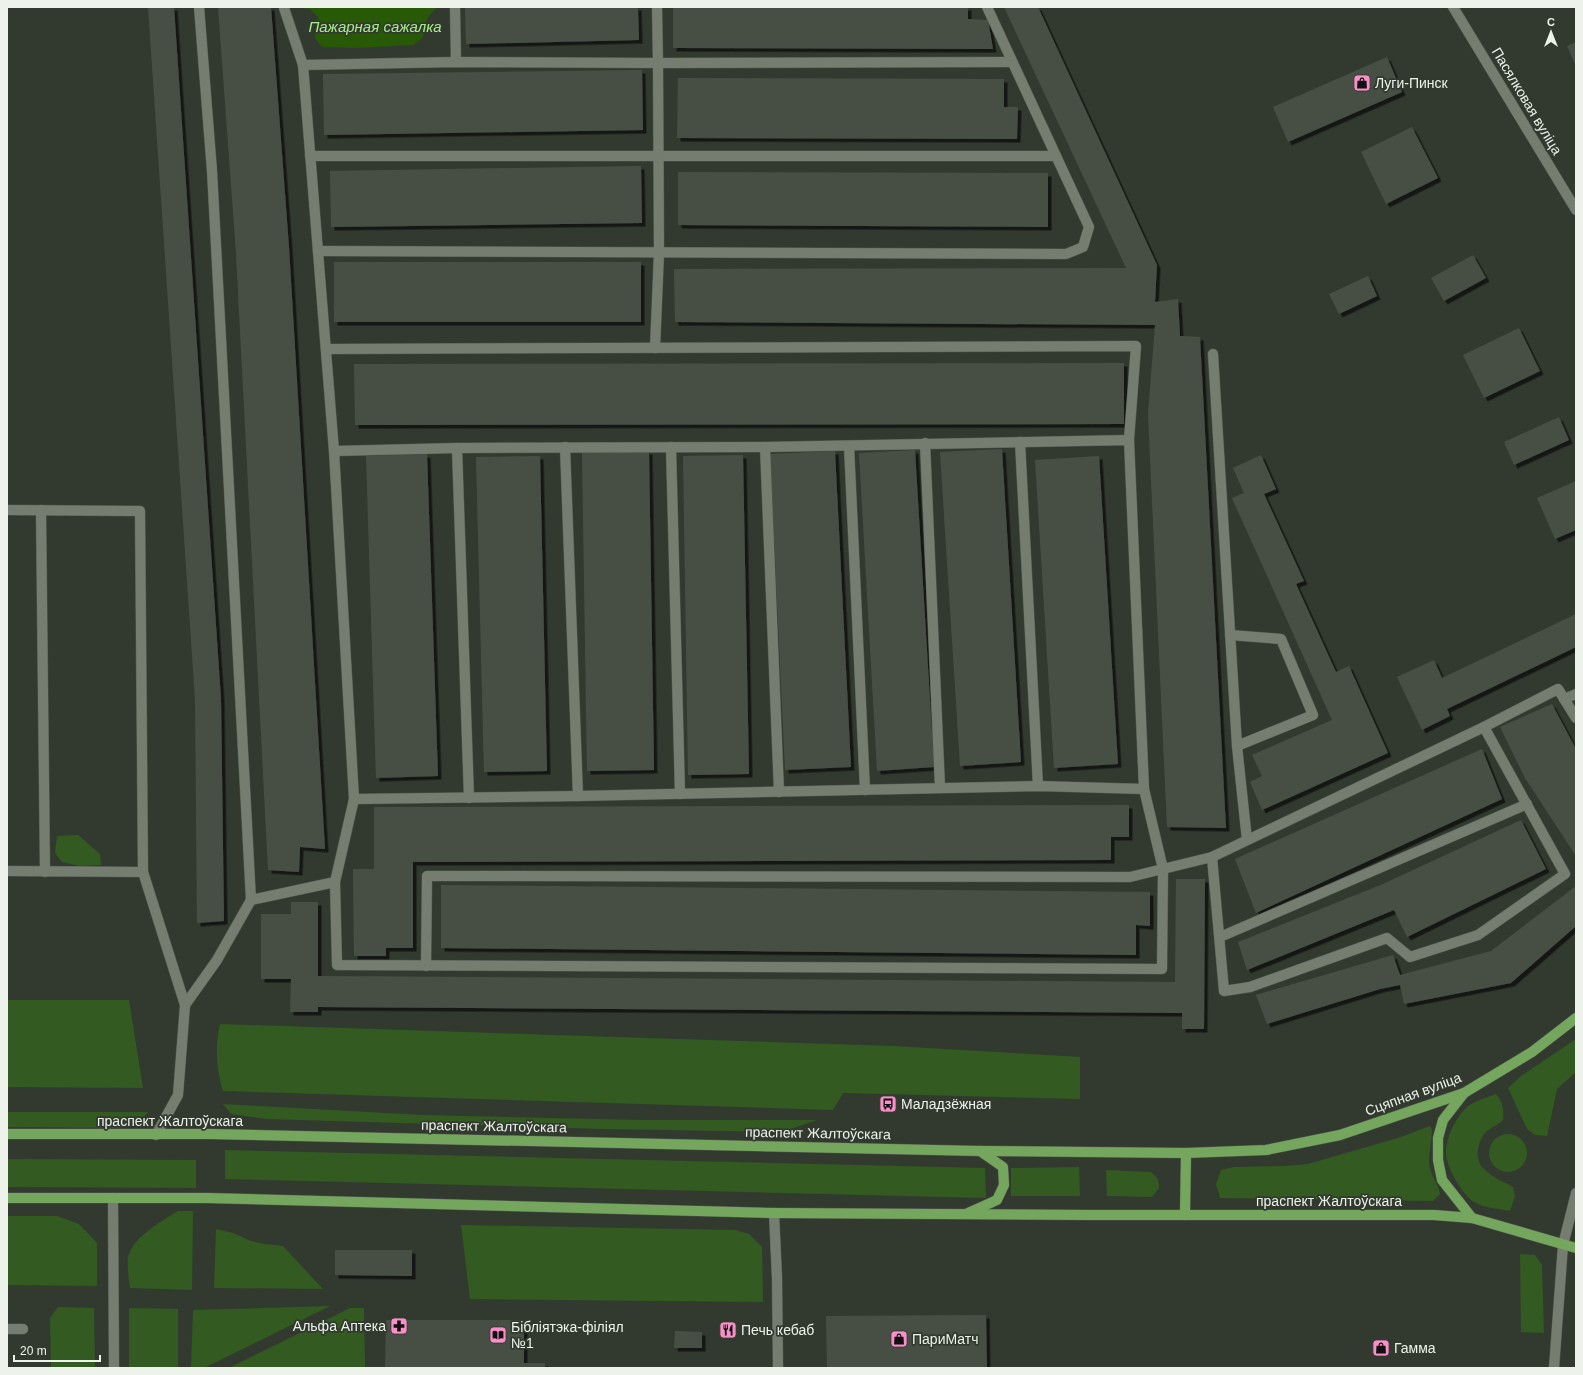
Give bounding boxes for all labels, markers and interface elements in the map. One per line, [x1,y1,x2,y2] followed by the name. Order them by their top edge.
[1531,12,1571,52] north arrow
[1547,16,1555,28] text: С
[308,18,442,35] water label: Пажарная сажалка
[1489,45,1565,158] street label: Пасялковая вуліца
[1352,73,1372,93] shop icon: Луги-Пинск
[1375,75,1449,91] place label: Луги-Пинск
[1363,1069,1463,1119] street label: Сцяпная вуліца
[878,1094,898,1114] bus stop icon: Маладзёжная
[901,1096,991,1112] place label: Маладзёжная
[97,1113,243,1129] street label: праспект Жалтоўскага
[421,1117,567,1135] street label: праспект Жалтоўскага
[745,1124,891,1142] street label: праспект Жалтоўскага
[1256,1193,1402,1209] street label: праспект Жалтоўскага
[389,1316,409,1336] pharmacy icon: Альфа Аптека
[293,1318,386,1334] place label: Альфа Аптека
[511,1319,624,1351] place label: Бібліятэка-філіял №1
[718,1320,738,1340] restaurant icon: Печь кебаб
[741,1322,814,1338] place label: Печь кебаб
[488,1325,508,1345] library icon: Бібліятэка-філіял №1
[889,1329,909,1349] shop icon: ПариМатч
[912,1331,978,1347] place label: ПариМатч
[14,1337,100,1363] scale bar
[1371,1338,1391,1358] shop icon: Гамма
[1394,1340,1436,1356] place label: Гамма
[20,1344,47,1358] text: 20 m

